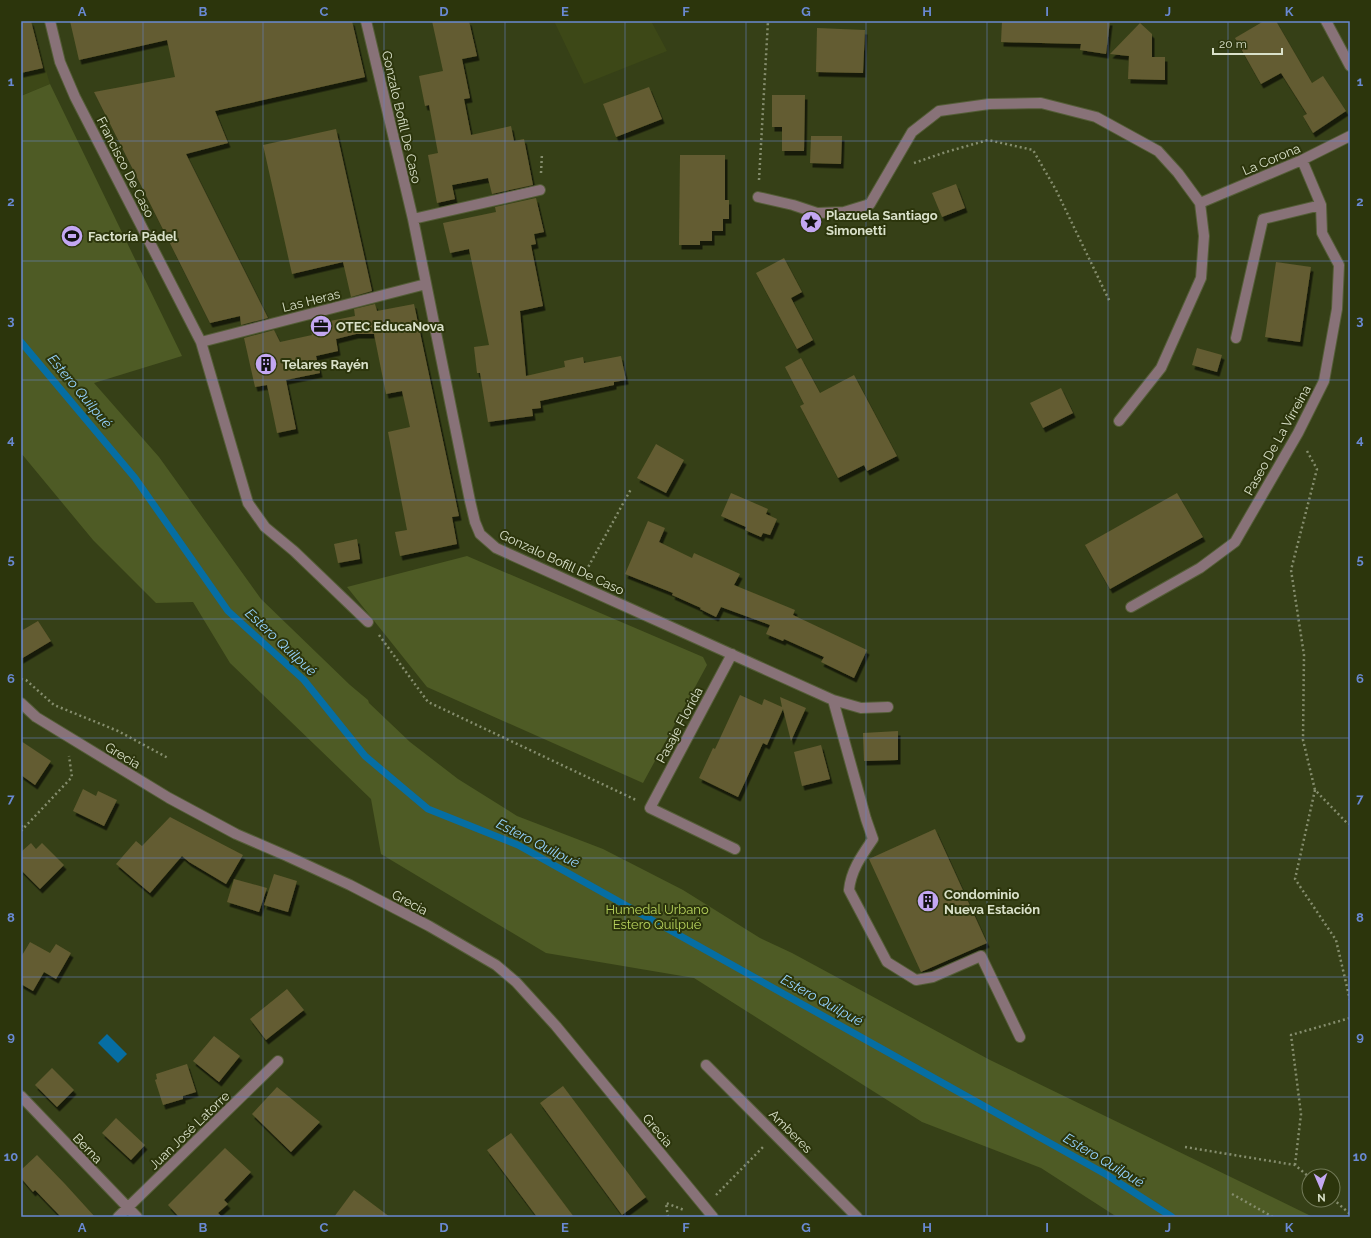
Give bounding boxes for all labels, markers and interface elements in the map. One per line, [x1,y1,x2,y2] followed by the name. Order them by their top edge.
[78,4,87,19] text: A
[199,4,208,19] text: B
[320,4,329,19] text: C
[439,4,449,19] text: D
[561,4,569,19] text: E
[682,4,690,19] text: F
[801,4,811,19] text: G
[922,4,932,19] text: H
[1045,4,1049,19] text: I
[1165,4,1171,19] text: J
[1285,4,1294,19] text: K
[1213,30,1282,56] scale bar
[1219,37,1247,51] text: 20 m
[379,49,424,185] street label: Gonzalo Bofill De Caso
[8,74,15,89] text: 1
[1357,74,1364,89] text: 1
[94,114,158,220] street label: Francisco De Caso
[1240,141,1302,178] street label: La Corona
[7,194,15,209] text: 2
[1356,194,1364,209] text: 2
[826,208,938,238] place label: Plazuela Santiago Simonetti
[798,209,824,235] place icon: Plazuela Santiago Simonetti
[59,223,85,249] sports icon: Factoría Pádel
[88,229,178,244] place label: Factoría Pádel
[281,286,342,315] street label: Las Heras
[7,313,15,328] text: 3
[308,313,334,339] office icon: OTEC EducaNova
[1356,313,1364,328] text: 3
[336,319,445,334] place label: OTEC EducaNova
[45,351,116,431] water label: Estero Quilpué
[253,351,279,377] building icon: Telares Rayén
[282,357,369,372] place label: Telares Rayén
[1241,383,1314,498] street label: Paseo De La Virreina
[7,432,15,447] text: 4
[1356,432,1364,447] text: 4
[497,527,627,598] street label: Gonzalo Bofill De Caso
[7,552,15,567] text: 5
[1356,552,1364,567] text: 5
[242,605,320,679] water label: Estero Quilpué
[7,671,15,686] text: 6
[1356,671,1364,686] text: 6
[653,685,706,766] street label: Pasaje Florida
[102,739,143,772] street label: Grecia
[7,791,15,806] text: 7
[1356,791,1364,806] text: 7
[494,815,583,871] water label: Estero Quilpué
[389,887,430,918] street label: Grecia
[944,887,1040,917] place label: Condominio Nueva Estación
[915,888,941,914] building icon: Condominio Nueva Estación
[605,902,709,932] park label: Humedal Urbano Estero Quilpué
[7,910,15,925] text: 8
[1356,910,1364,925] text: 8
[778,971,866,1029] water label: Estero Quilpué
[7,1029,15,1044] text: 9
[1356,1029,1364,1044] text: 9
[146,1088,233,1172] street label: Juan José Latorre
[766,1107,815,1156] street label: Amberes
[640,1111,676,1150] street label: Grecia
[70,1130,105,1166] street label: Berna
[1061,1130,1148,1191] water label: Estero Quilpué
[4,1149,18,1164] text: 10
[1353,1149,1367,1164] text: 10
[1301,1168,1341,1208] north arrow
[1317,1191,1326,1204] text: N
[78,1220,87,1235] text: A
[199,1220,208,1235] text: B
[320,1220,329,1235] text: C
[439,1220,449,1235] text: D
[561,1220,569,1235] text: E
[682,1220,690,1235] text: F
[801,1220,811,1235] text: G
[922,1220,932,1235] text: H
[1045,1220,1049,1235] text: I
[1165,1220,1171,1235] text: J
[1285,1220,1294,1235] text: K

